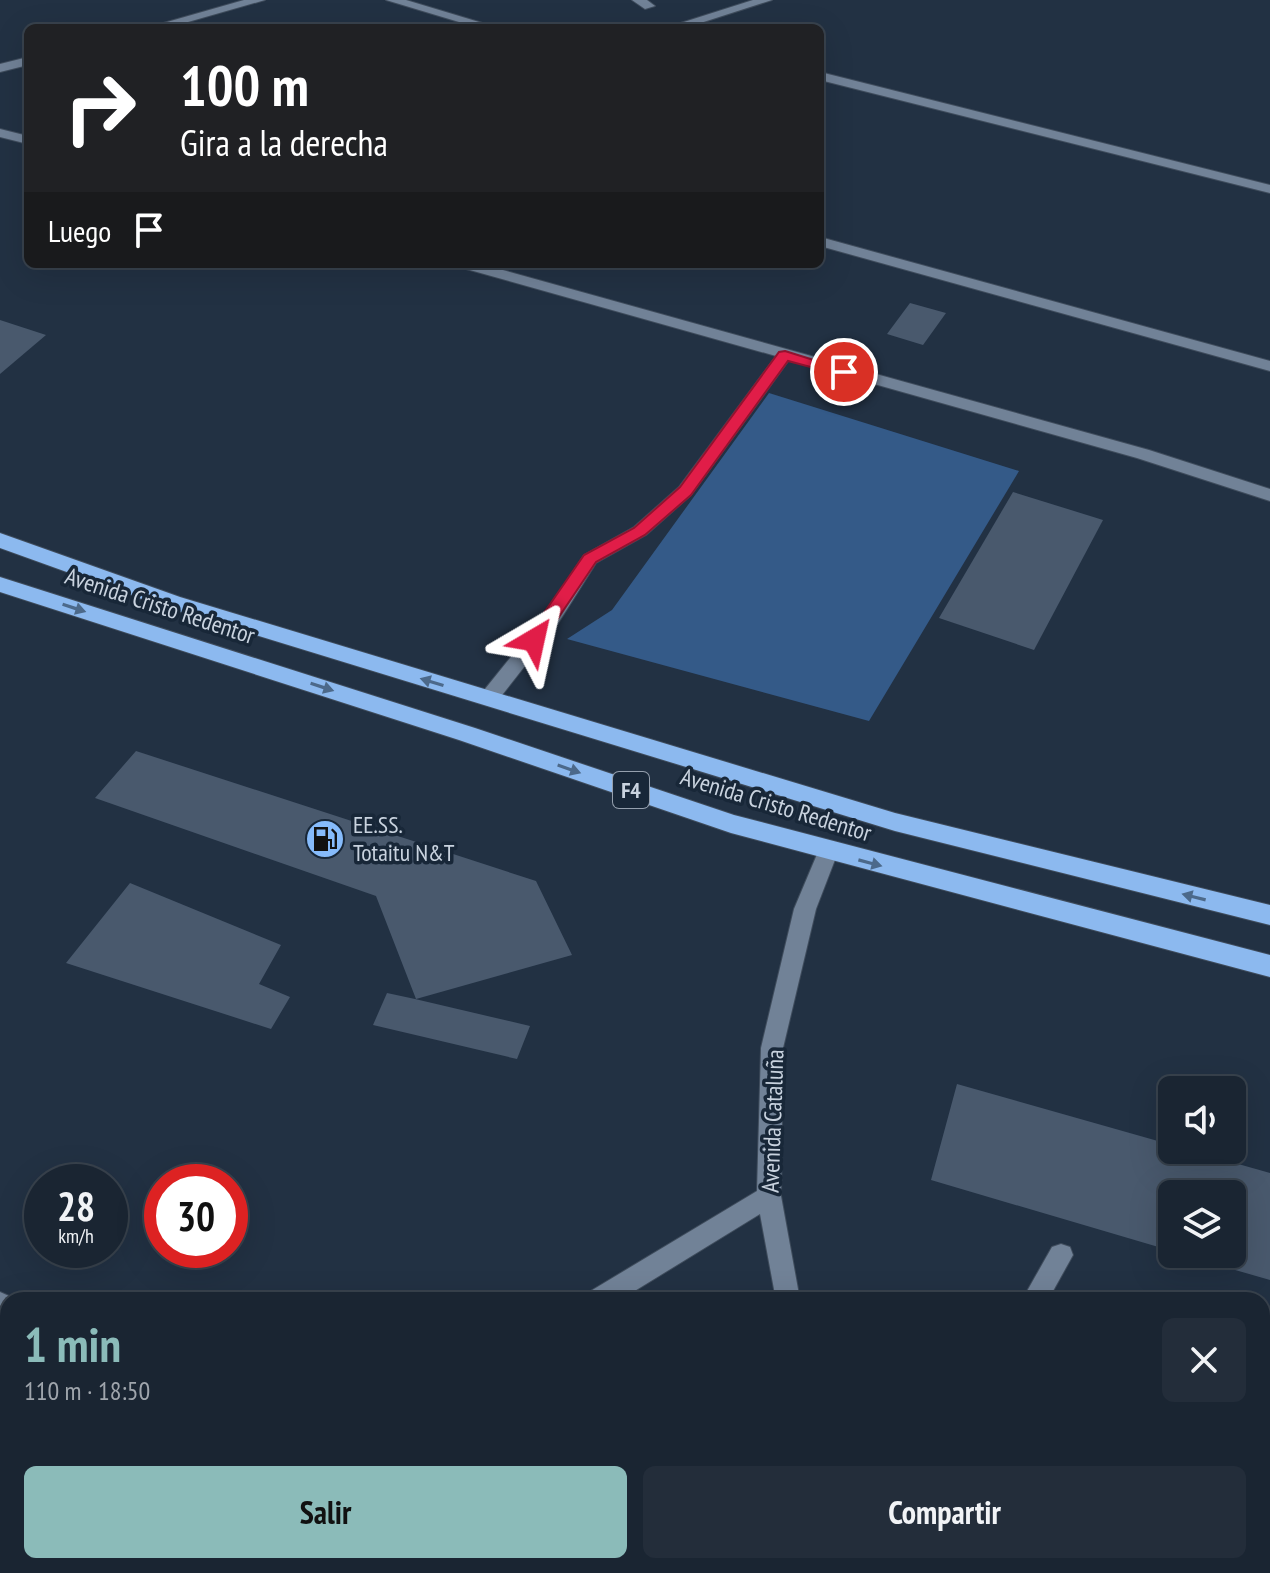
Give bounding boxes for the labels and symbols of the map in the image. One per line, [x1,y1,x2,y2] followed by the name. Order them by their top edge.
[810,338,878,406] pin
[61,560,259,651] street label: Avenida Cristo Redentor
[492,598,576,682] position arrow
[63,602,87,614] one-way arrow
[420,675,444,687] one-way arrow
[310,682,334,694] one-way arrow
[677,761,876,848] street label: Avenida Cristo Redentor
[557,763,581,775] one-way arrow
[613,772,649,808] road number: F4
[353,809,455,868] place label: EE.SS. Totaitu N&T
[304,818,346,860] fuel station icon: EE.SS. Totaitu N&T
[858,857,883,869] one-way arrow
[1182,890,1207,902] one-way arrow
[755,1049,790,1193] street label: Avenida Cataluña
[144,1164,248,1268] speed limit sign: 30

